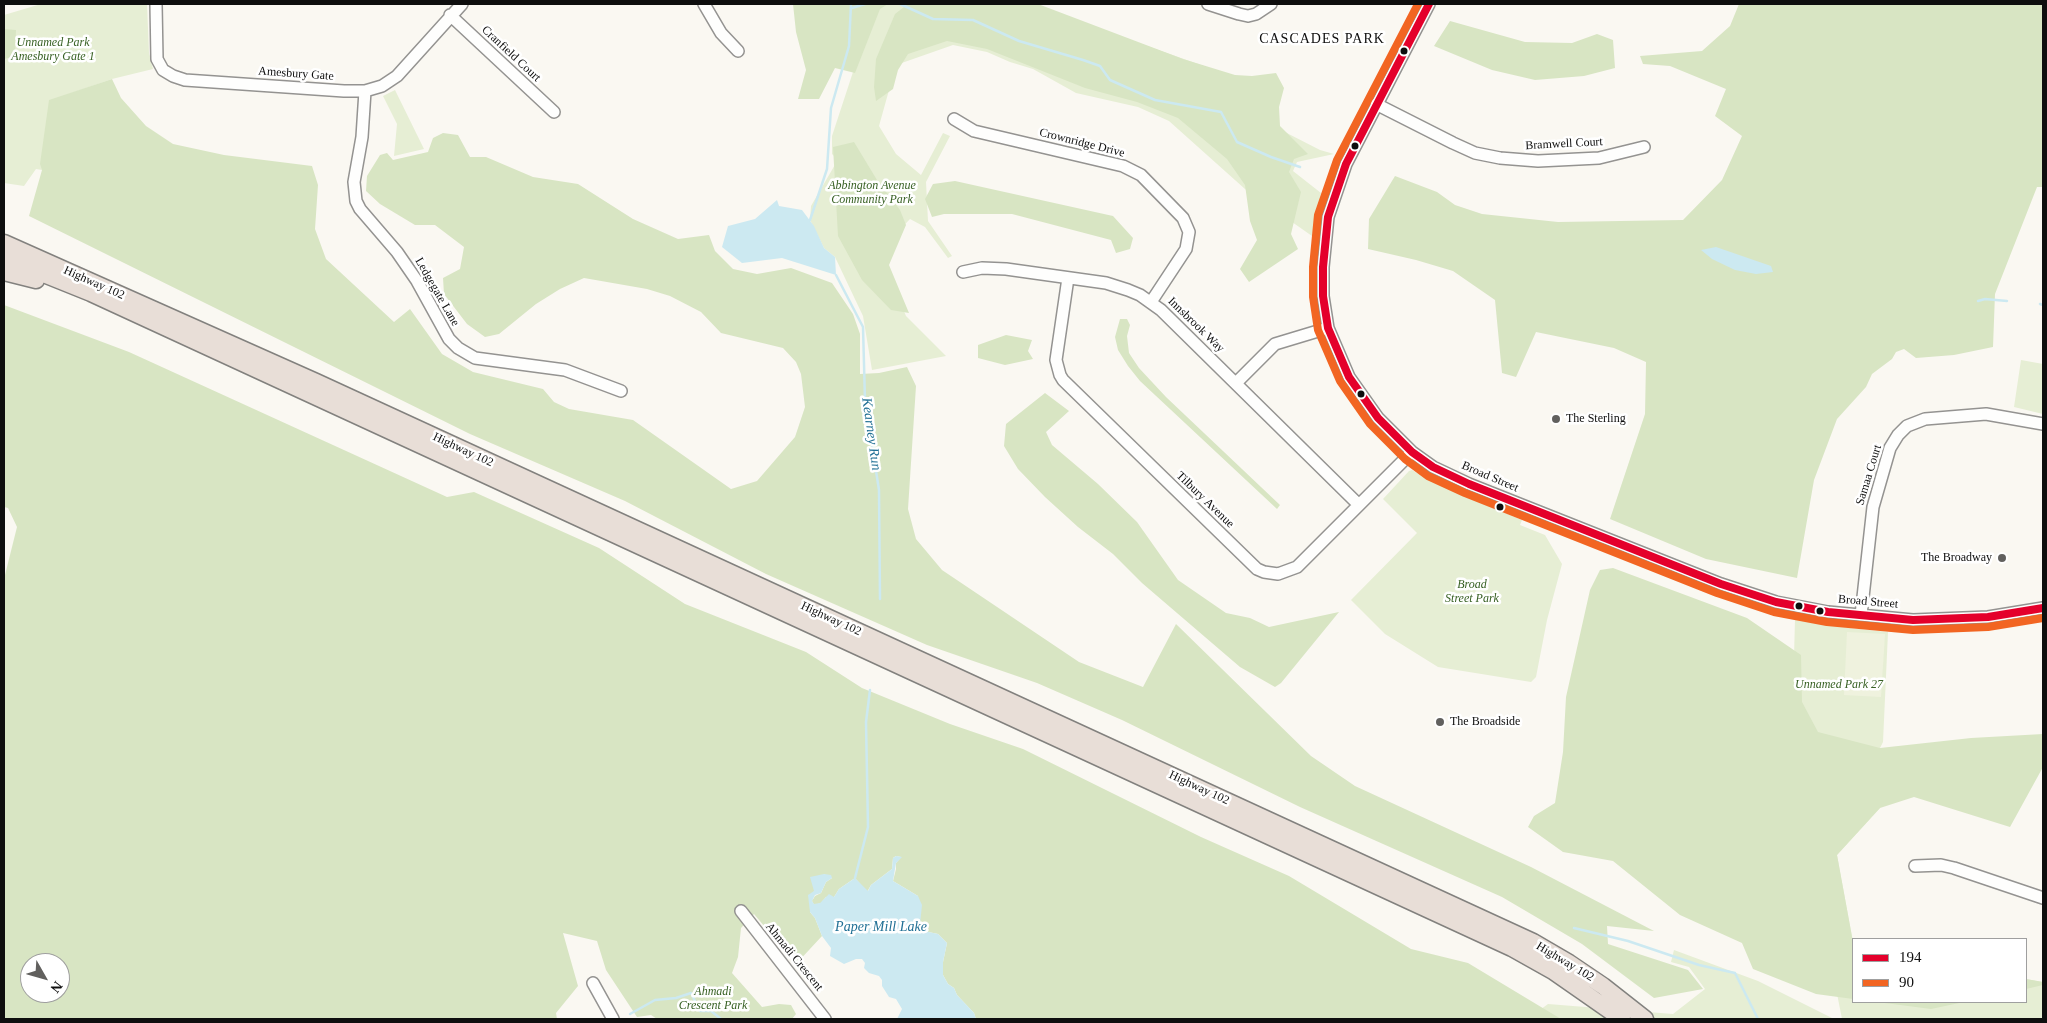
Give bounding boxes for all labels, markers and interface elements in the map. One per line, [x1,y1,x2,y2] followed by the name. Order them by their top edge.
[478,23,544,85] street label: Cranfield Court
[1258,31,1386,47] district label: CASCADES PARK
[11,36,95,64] park label: Unnamed Park Amesbury Gate 1
[1399,46,1409,56] unlabelled marker
[258,64,334,84] street label: Amesbury Gate
[1038,125,1126,161] street label: Crownridge Drive
[1525,135,1603,153] street label: Bramwell Court
[1350,141,1360,151] unlabelled marker
[828,179,916,207] park label: Abbington Avenue Community Park
[412,255,462,329] street label: Ledgegate Lane
[61,263,127,303] street label: Highway 102
[1165,294,1227,356] street label: Innsbrook Way
[1356,389,1366,399] unlabelled marker
[858,396,884,472] water label: Kearney Run
[1566,412,1626,426] place label: The Sterling
[1550,413,1562,425] marker: The Sterling
[431,430,495,470] street label: Highway 102
[1853,443,1885,507] street label: Samaa Court
[1459,459,1521,495] street label: Broad Street
[1173,469,1237,531] street label: Tilbury Avenue
[1495,502,1505,512] unlabelled marker
[1921,551,1992,565] place label: The Broadway
[1996,552,2008,564] marker: The Broadway
[1445,578,1499,606] park label: Broad Street Park
[1837,592,1899,612] street label: Broad Street
[799,599,863,639] street label: Highway 102
[1794,601,1804,611] unlabelled marker
[1815,606,1825,616] unlabelled marker
[1795,678,1883,692] park label: Unnamed Park 27
[1450,715,1520,729] place label: The Broadside
[1434,716,1446,728] marker: The Broadside
[1167,768,1231,808] street label: Highway 102
[835,919,927,935] water label: Paper Mill Lake
[762,920,826,994] street label: Ahmadi Crescent
[1852,938,2027,1003] legend
[1533,939,1597,985] street label: Highway 102
[1899,949,1922,965] text: 194
[20,953,70,1003] north arrow
[1899,974,1914,990] text: 90
[47,978,65,996] text: N
[679,985,747,1013] park label: Ahmadi Crescent Park

